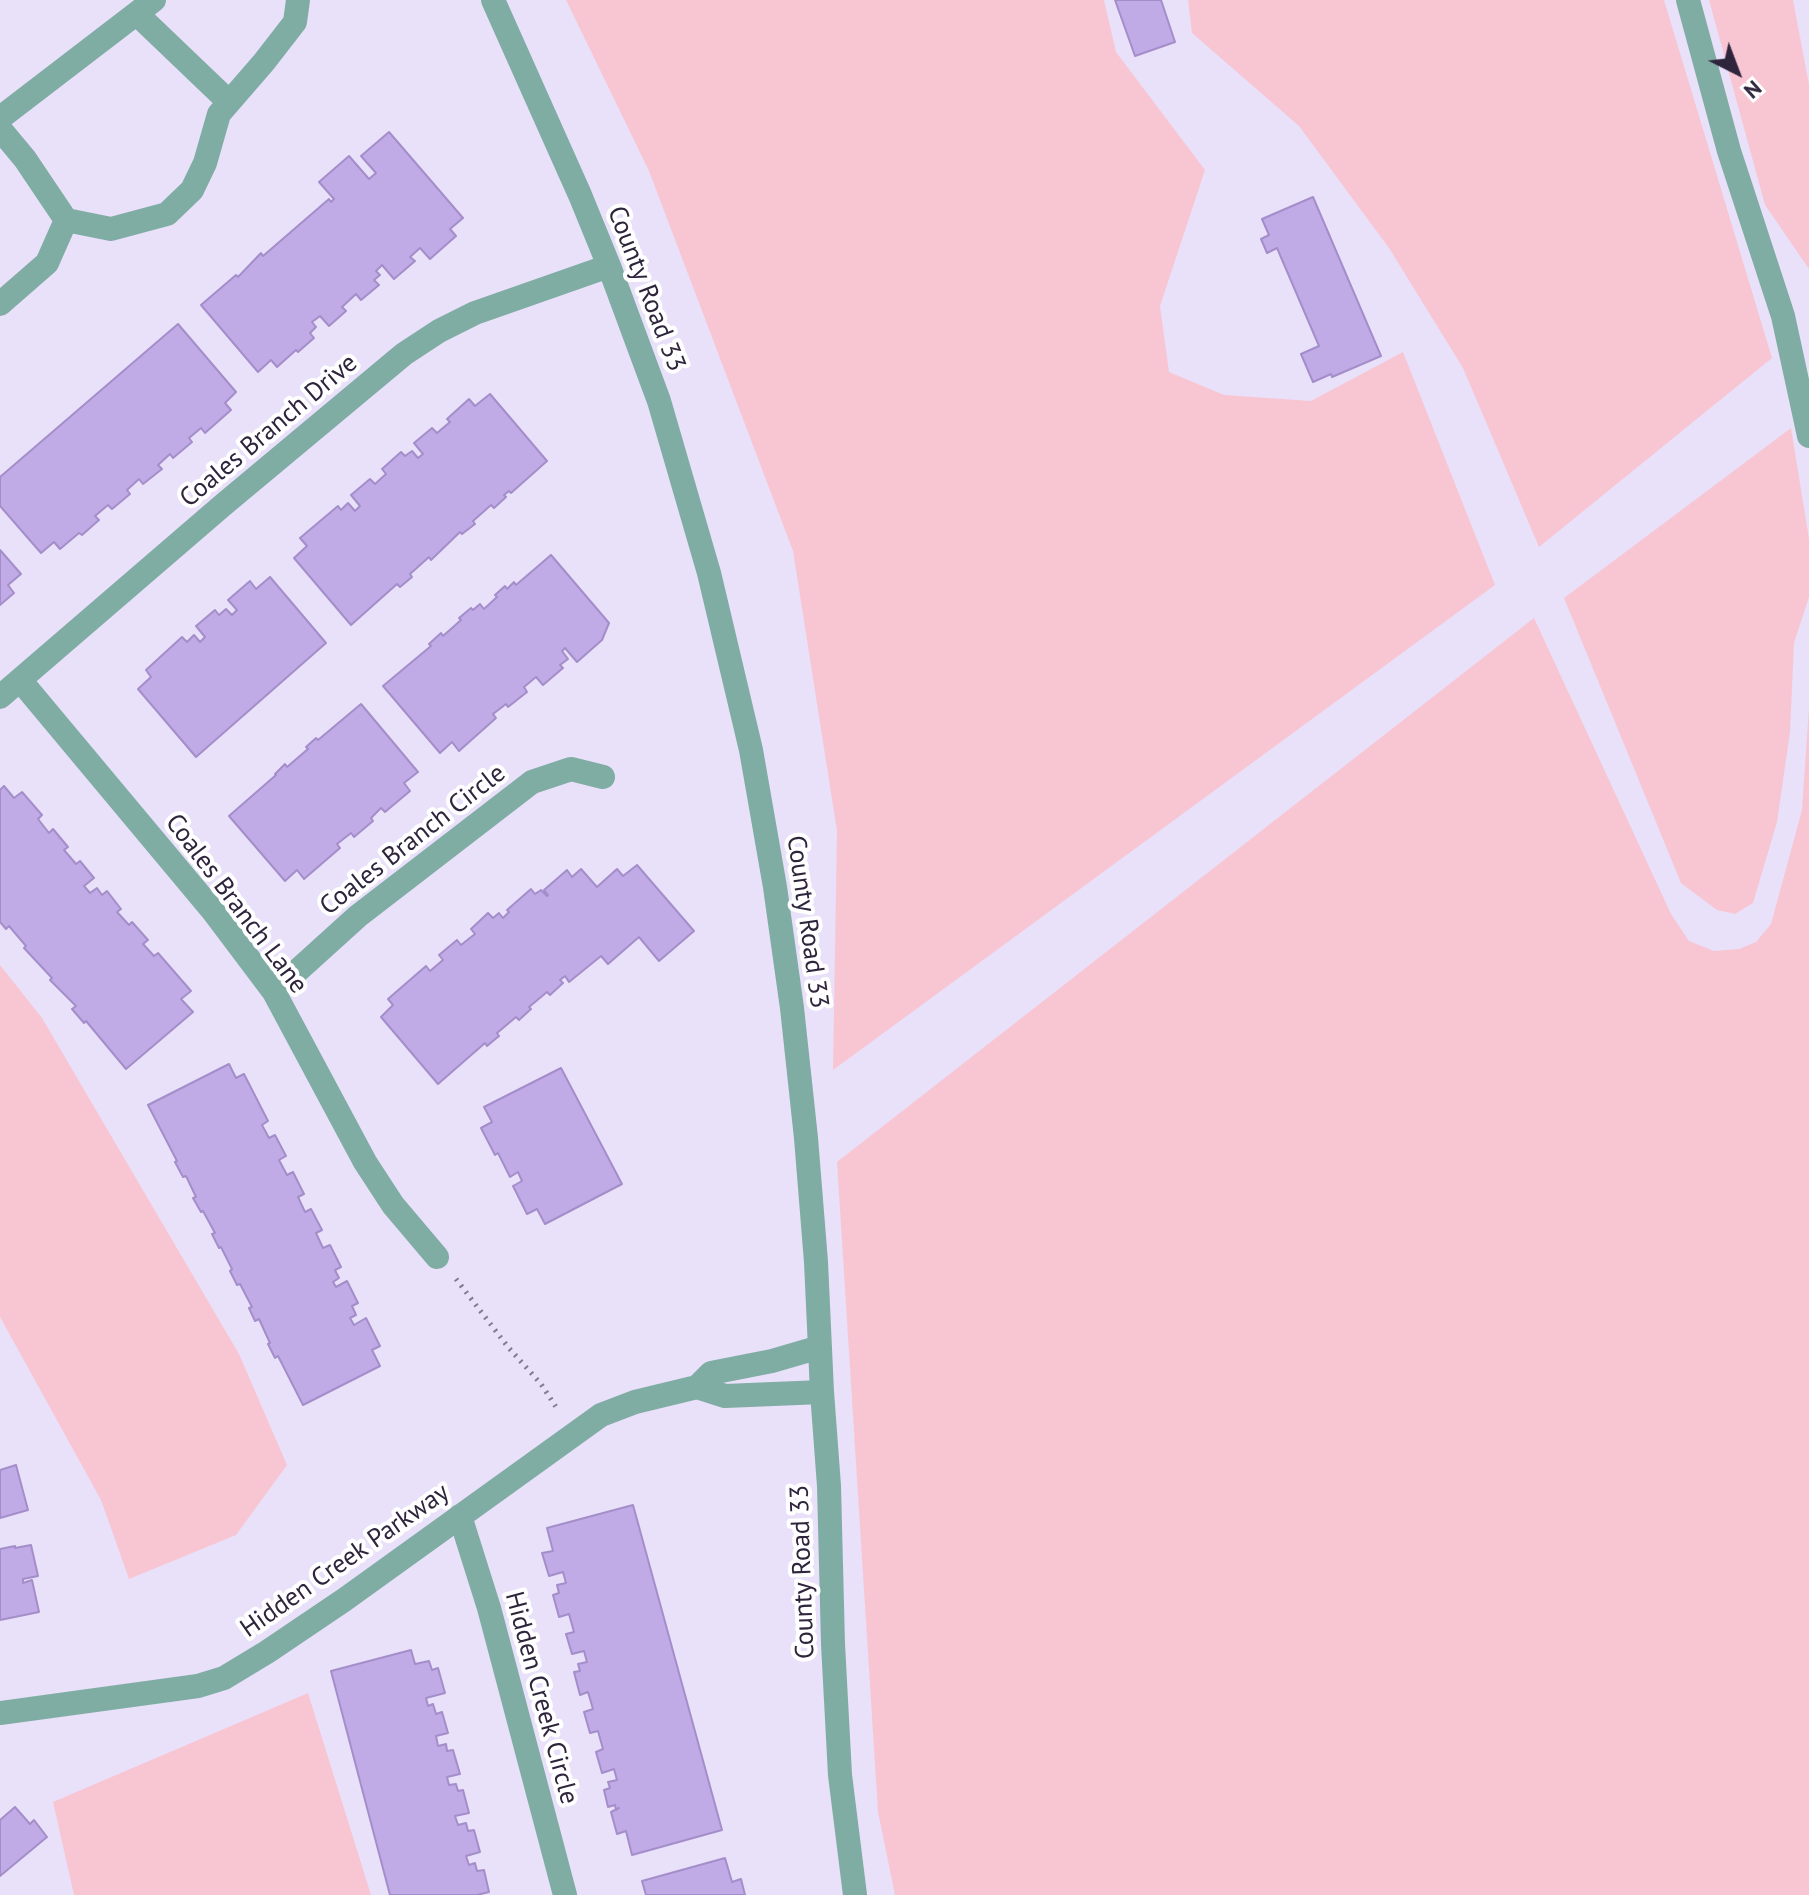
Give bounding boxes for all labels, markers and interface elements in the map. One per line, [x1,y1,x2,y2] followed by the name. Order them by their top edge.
[1697,32,1777,112] north arrow
[1738,75,1768,105] text: N
[600,202,692,376] street label: County Road 33
[174,348,364,514] street label: Coales Branch Drive
[314,758,512,922] street label: Coales Branch Circle
[158,808,314,1000] street label: Coales Branch Lane
[779,834,835,1010] street label: County Road 33
[235,1477,455,1645] street label: Hidden Creek Parkway
[784,1484,822,1660] street label: County Road 33
[498,1588,584,1808] street label: Hidden Creek Circle

